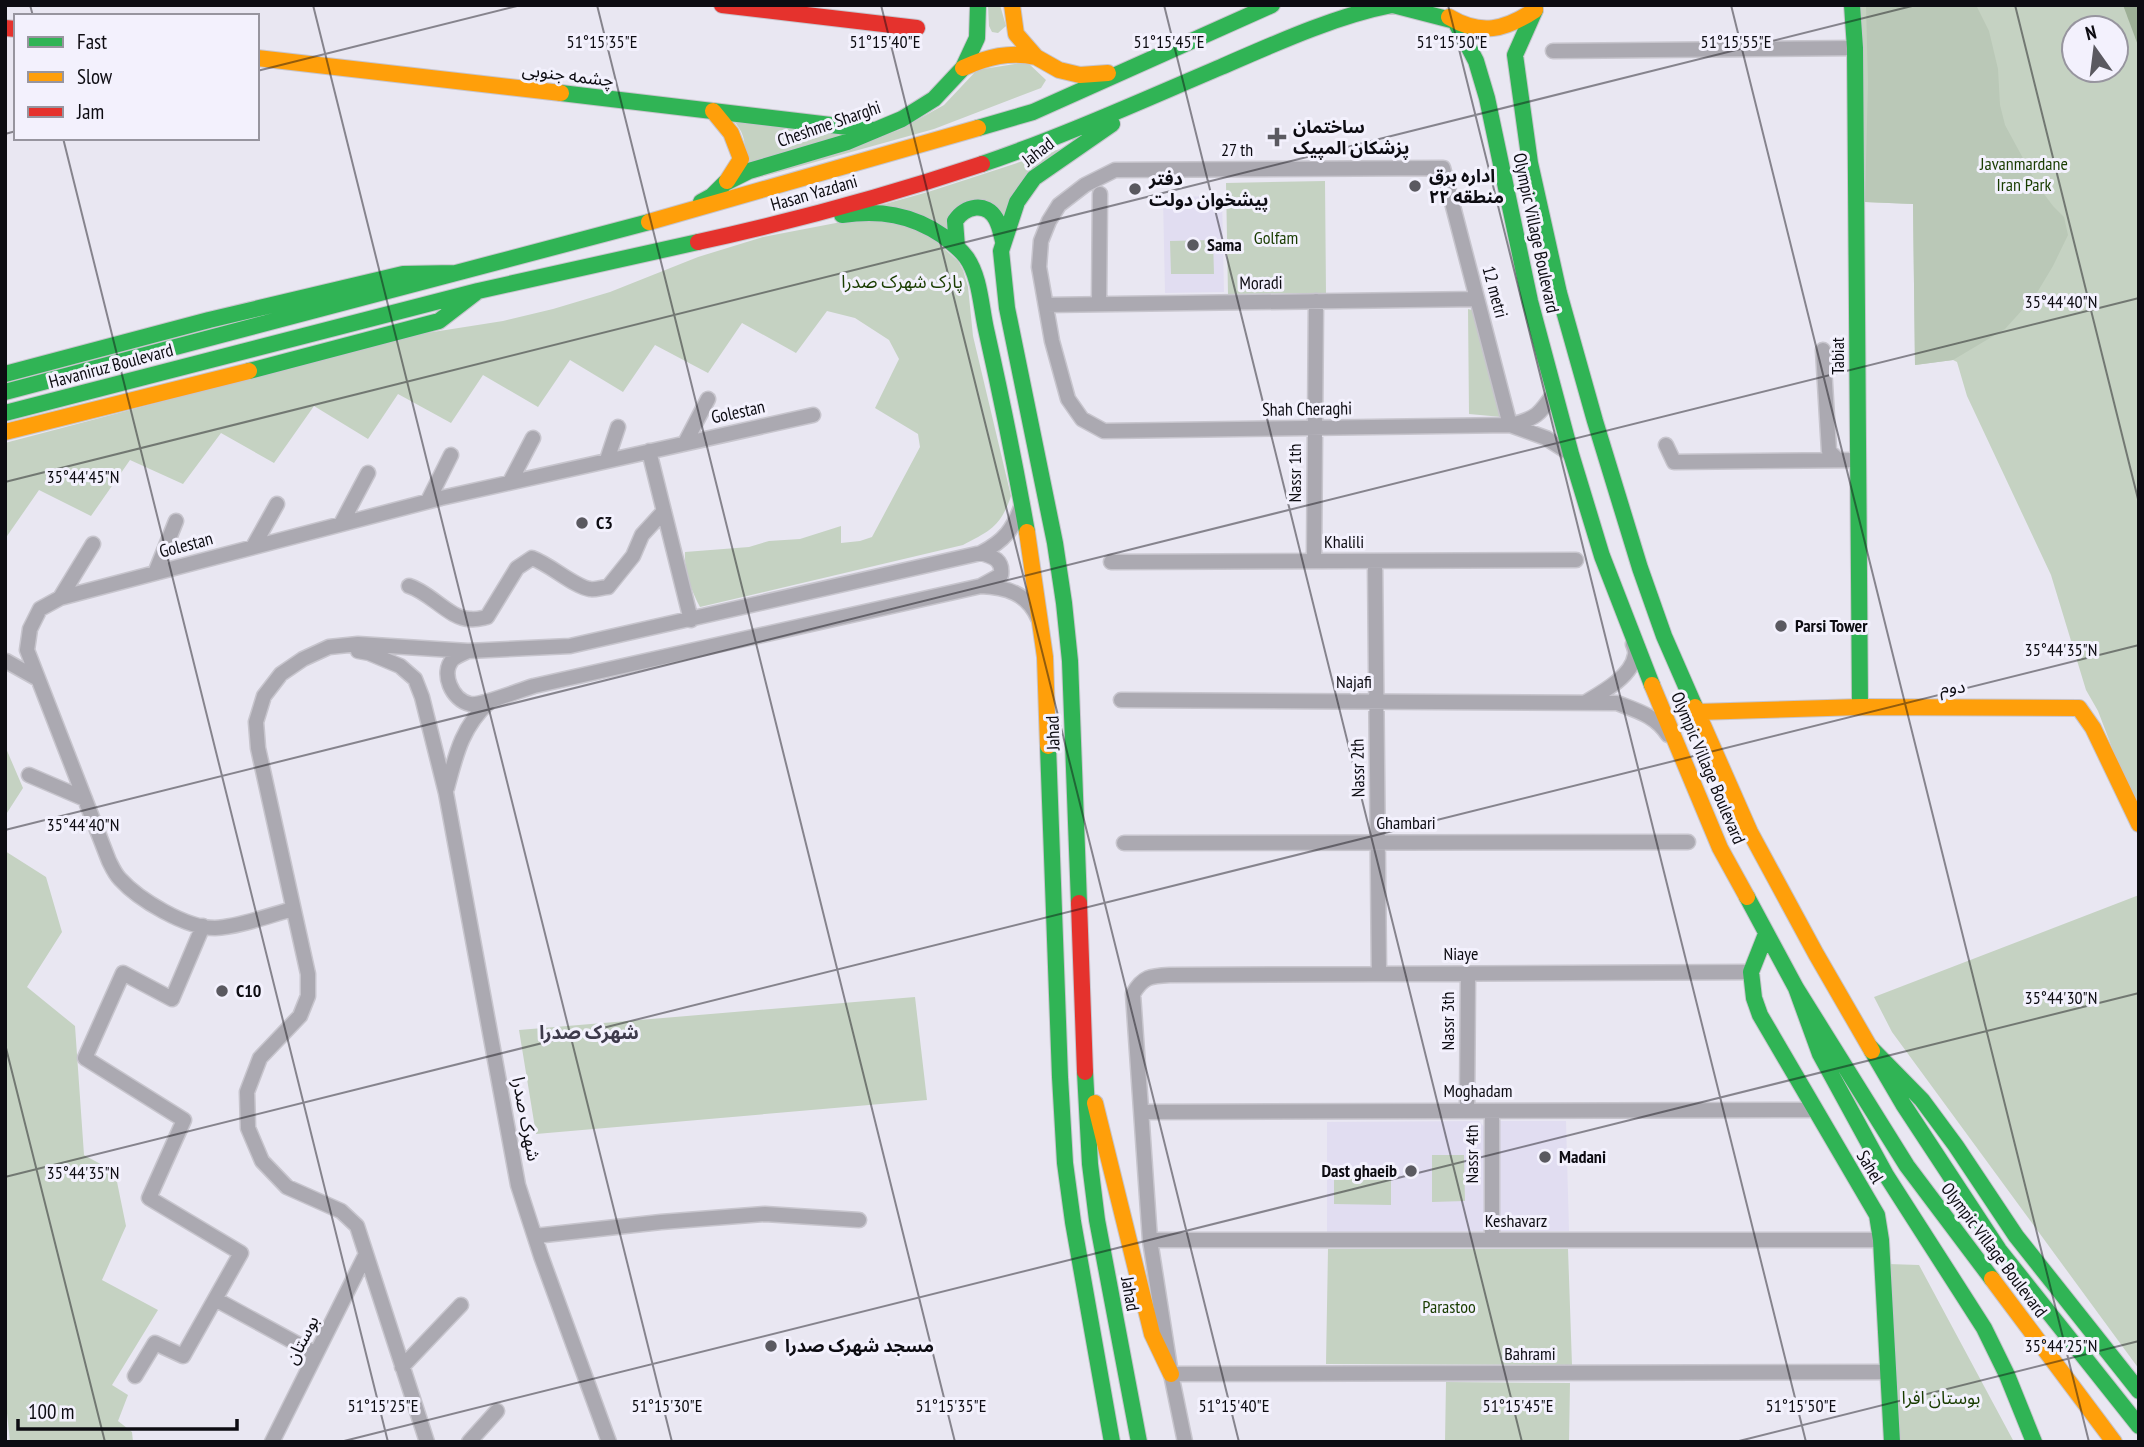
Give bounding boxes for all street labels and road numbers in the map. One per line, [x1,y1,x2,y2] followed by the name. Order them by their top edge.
[521,57,615,92] street label: چشمه جنوبی
[774,95,884,152] street label: Cheshme Sharghi
[1016,132,1058,172] street label: Jahad
[1221,138,1253,161] street label: 27 th
[1508,151,1565,315] street label: Olympic Village Boulevard
[768,169,860,216] street label: Hasan Yazdani
[1478,263,1513,320] street label: 12 metri
[1239,271,1283,294] street label: Moradi
[1826,337,1849,375] street label: Tabiat
[46,338,176,393] street label: Havaniruz Boulevard
[709,395,767,428] street label: Golestan
[1262,396,1352,421] street label: Shah Cheraghi
[1283,444,1306,502] street label: Nassr 1th
[157,526,215,563] street label: Golestan
[1324,530,1364,553] street label: Khalili
[1336,670,1372,693] street label: Najafi
[1940,675,1966,701] street label: دوم
[1666,688,1751,847] street label: Olympic Village Boulevard
[1040,715,1065,752] street label: Jahad
[1345,738,1370,798] street label: Nassr 2th
[1376,811,1436,834] street label: Ghambari
[1444,942,1479,965] street label: Niaye
[1436,992,1459,1050] street label: Nassr 3th
[507,1075,546,1163] street label: شهرک صدرا
[1444,1079,1512,1102] street label: Moghadam
[1460,1125,1483,1183] street label: Nassr 4th
[1852,1146,1890,1188] street label: Sahel
[1936,1178,2053,1322] street label: Olympic Village Boulevard
[1485,1209,1547,1232] street label: Keshavarz
[1116,1274,1145,1313] street label: Jahad
[280,1312,324,1368] street label: بوستان
[1504,1342,1556,1365] street label: Bahrami

